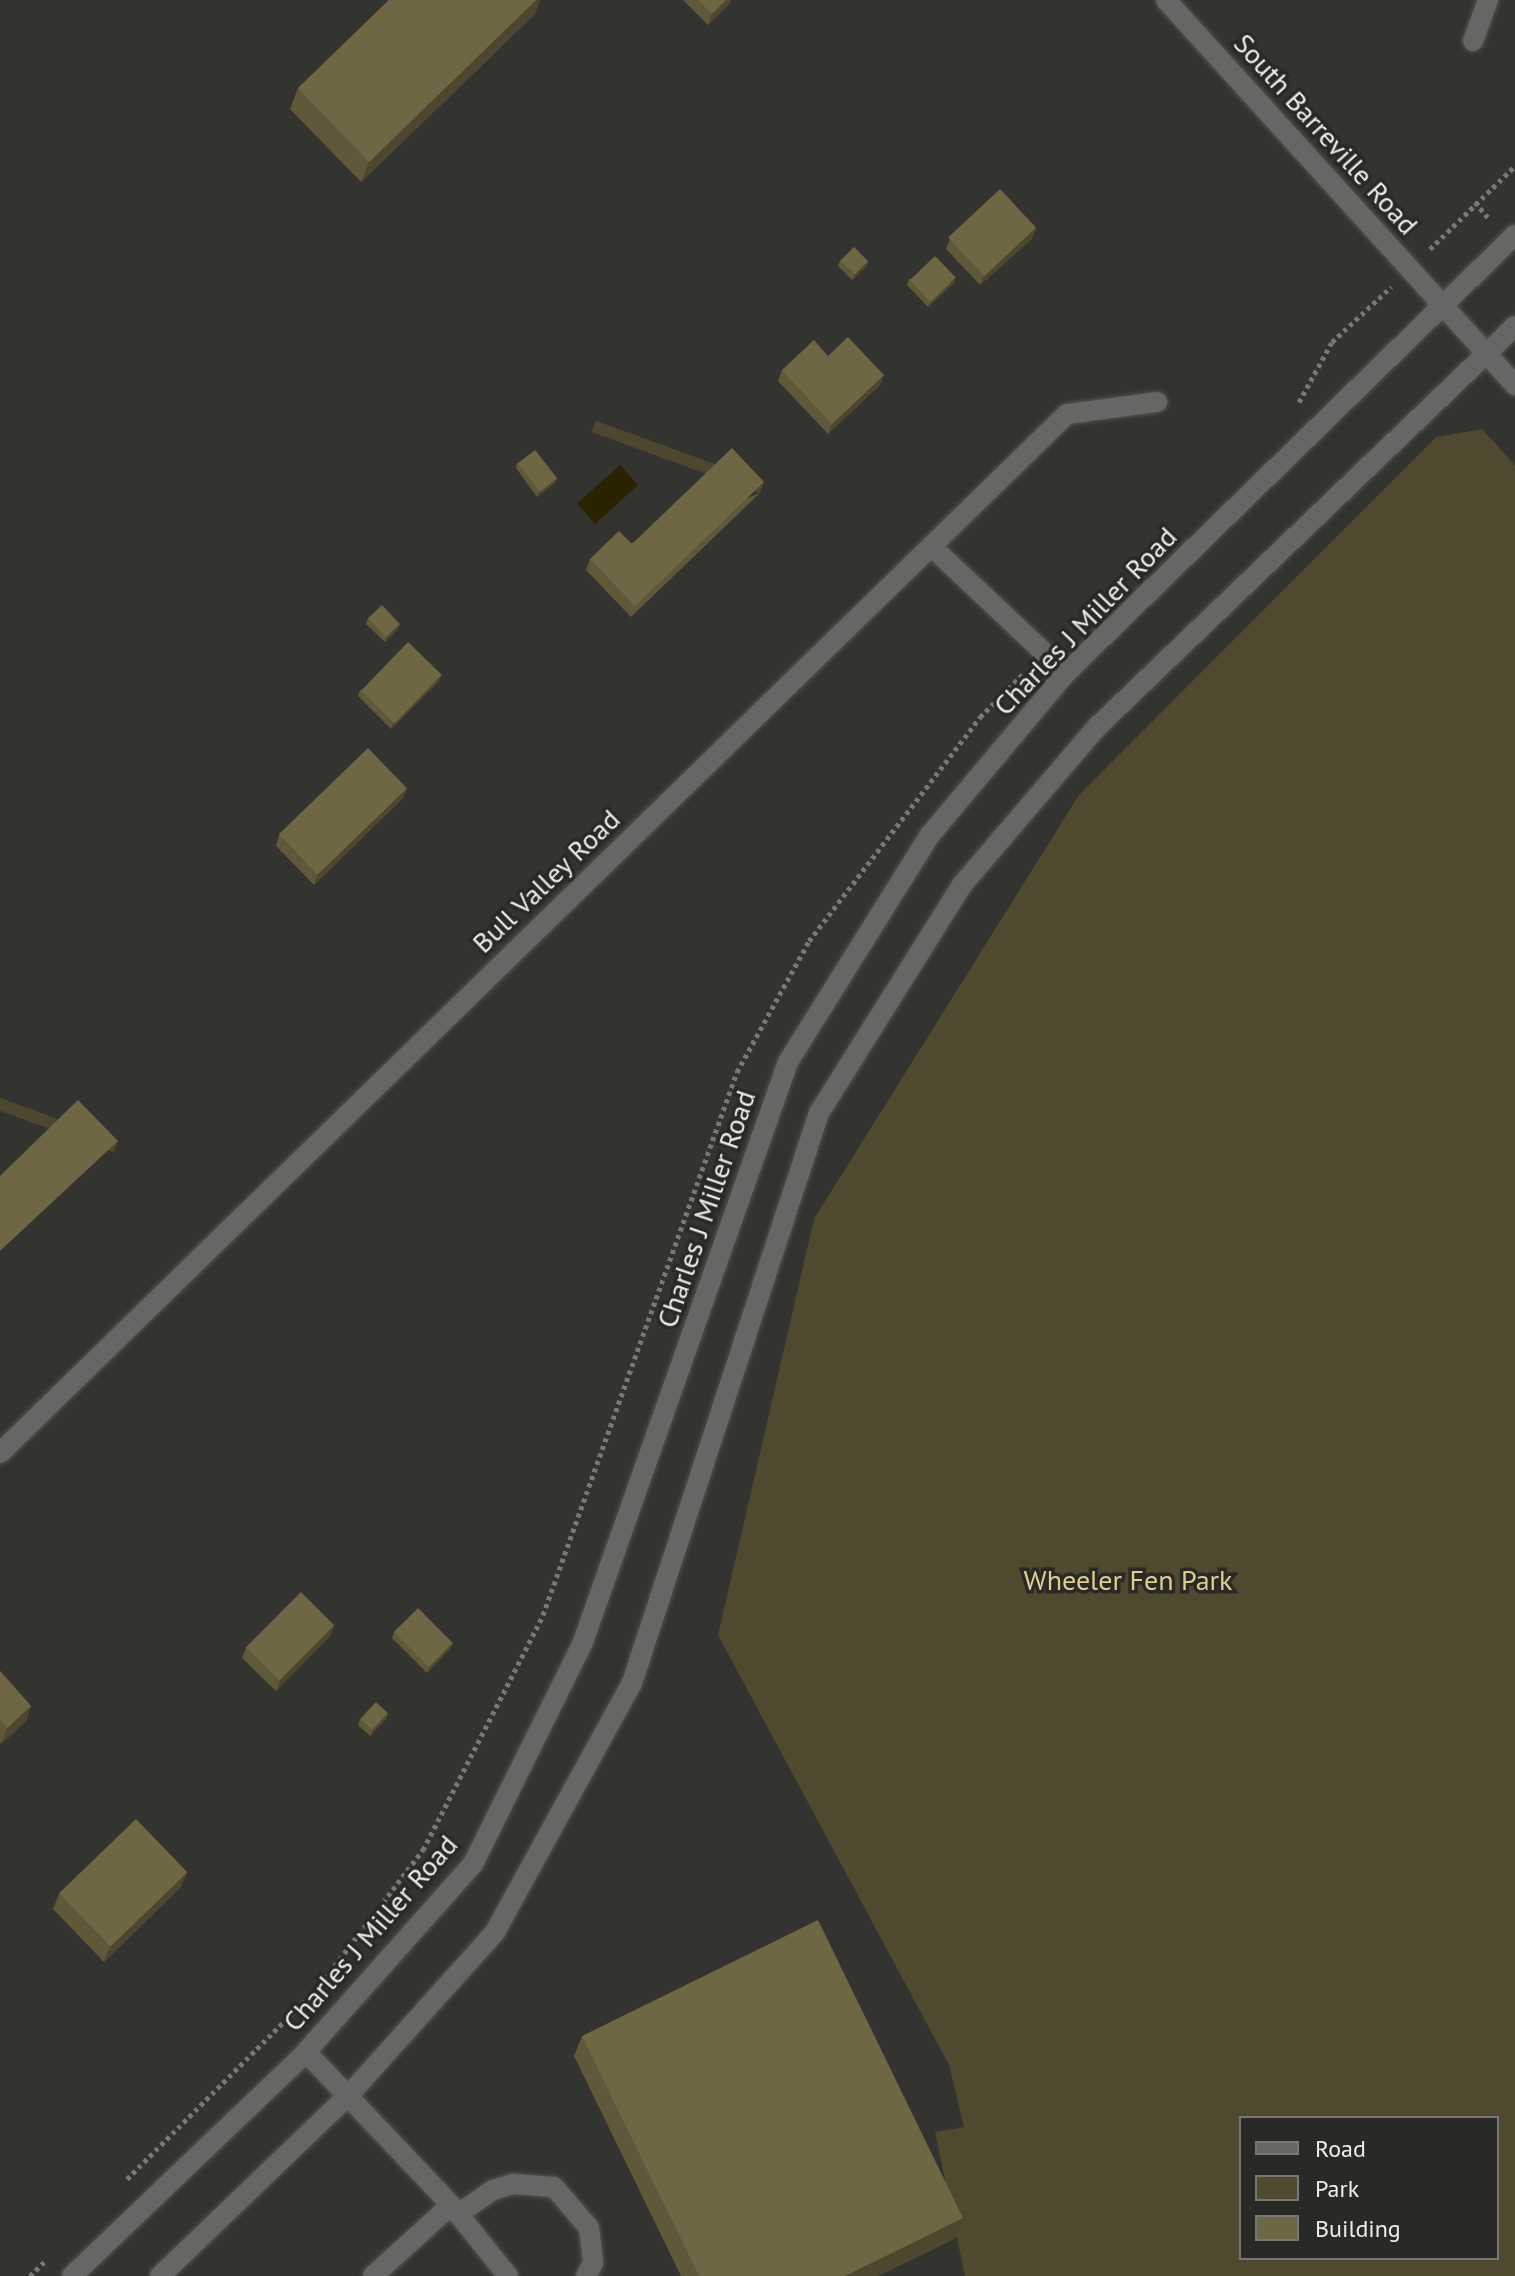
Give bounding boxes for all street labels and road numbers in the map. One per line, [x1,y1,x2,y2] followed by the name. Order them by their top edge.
[1227,27,1425,241] street label: South Barreville Road
[987,520,1183,722] street label: Charles J Miller Road
[465,802,627,960] street label: Bull Valley Road
[650,1086,762,1332] street label: Charles J Miller Road
[276,1828,464,2038] street label: Charles J Miller Road

